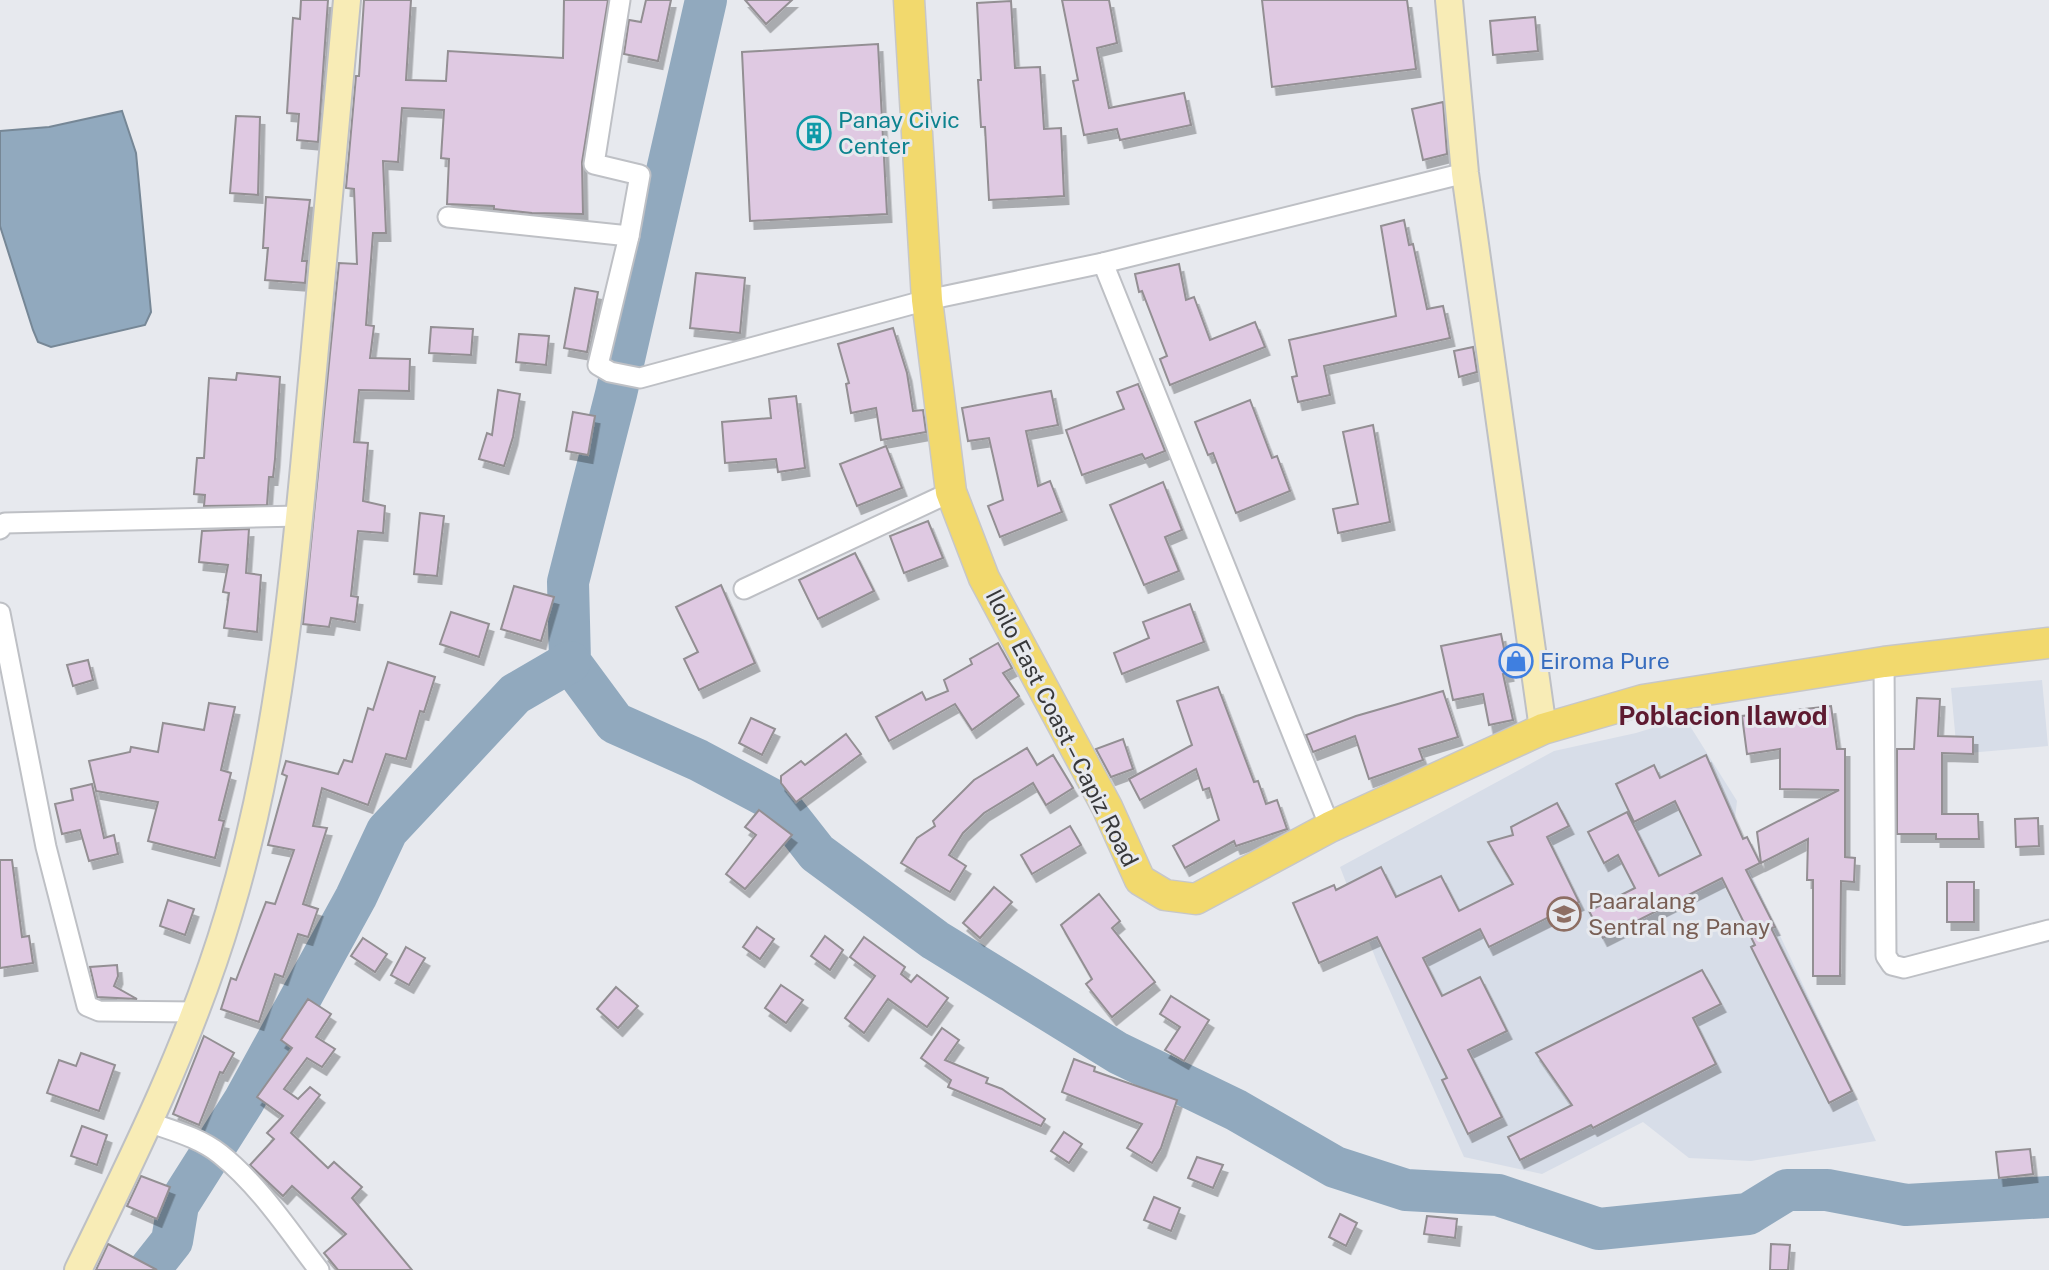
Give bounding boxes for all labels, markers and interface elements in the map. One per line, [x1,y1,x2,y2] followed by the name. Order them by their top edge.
[838,106,960,159] place label: Panay Civic Center
[795,114,833,152] building icon: Panay Civic Center
[981,585,1144,871] street label: Iloilo East Coast – Capiz Road
[1497,642,1535,680] shop icon: Eiroma Pure
[1540,647,1670,674] place label: Eiroma Pure
[1618,700,1828,731] district label: Poblacion Ilawod
[1588,887,1770,940] place label: Paaralang Sentral ng Panay
[1545,895,1583,933] school or university icon: Paaralang Sentral ng Panay

